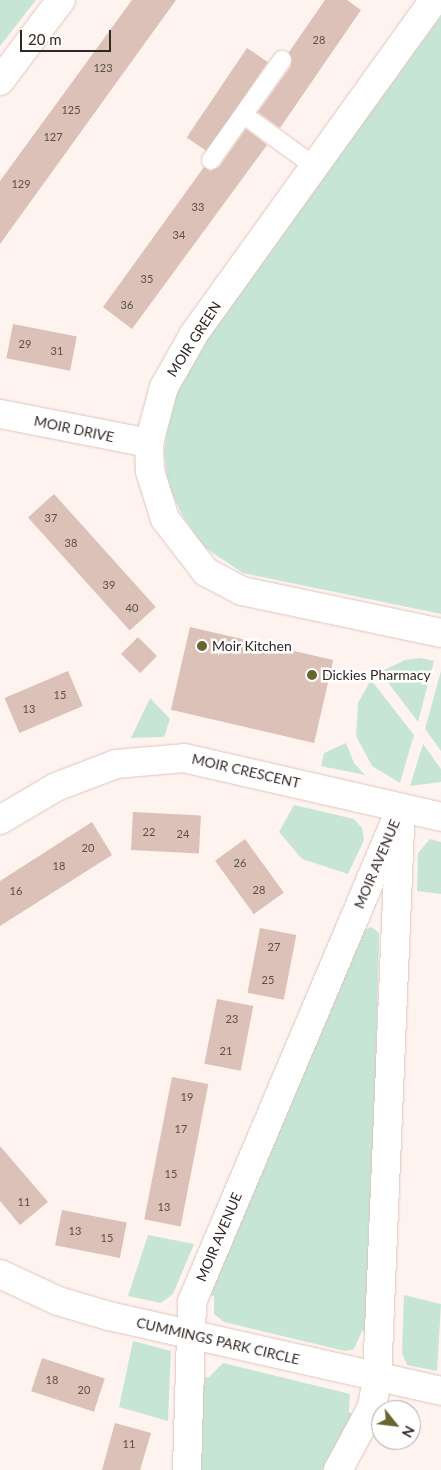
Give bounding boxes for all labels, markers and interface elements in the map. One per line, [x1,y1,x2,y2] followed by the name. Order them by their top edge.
[22,20,114,52] scale bar
[28,30,62,48] text: 20 m
[313,33,325,47] house number: 28
[93,61,113,75] house number: 123
[61,103,81,117] house number: 125
[43,130,63,144] house number: 127
[11,177,31,191] house number: 129
[192,200,204,214] house number: 33
[173,228,185,242] house number: 34
[141,272,153,286] house number: 35
[121,298,133,312] house number: 36
[163,298,225,380] street label: MOIR GREEN
[19,337,31,351] house number: 29
[51,344,63,358] house number: 31
[32,412,116,446] street label: MOIR DRIVE
[45,511,57,525] house number: 37
[65,536,77,550] house number: 38
[103,578,115,592] house number: 39
[126,601,138,615] house number: 40
[212,638,292,654] place label: Moir Kitchen
[196,640,208,652] marker: Moir Kitchen
[322,667,431,683] place label: Dickies Pharmacy
[306,669,318,681] marker: Dickies Pharmacy
[54,688,66,702] house number: 15
[23,702,35,716] house number: 13
[190,750,302,792] street label: MOIR CRESCENT
[351,817,403,911] street label: MOIR AVENUE
[143,825,155,839] house number: 22
[177,827,189,841] house number: 24
[82,841,94,855] house number: 20
[234,856,246,870] house number: 26
[53,859,65,873] house number: 18
[253,883,265,897] house number: 28
[10,884,22,898] house number: 16
[268,940,280,954] house number: 27
[262,973,274,987] house number: 25
[226,1012,238,1026] house number: 23
[220,1044,232,1058] house number: 21
[181,1090,193,1104] house number: 19
[175,1122,187,1136] house number: 17
[165,1167,177,1181] house number: 15
[193,1190,245,1284] street label: MOIR AVENUE
[18,1195,30,1209] house number: 11
[158,1200,170,1214] house number: 13
[69,1224,81,1238] house number: 13
[101,1231,113,1245] house number: 15
[135,1314,301,1368] street label: CUMMINGS PARK CIRCLE
[46,1373,58,1387] house number: 18
[78,1383,90,1397] house number: 20
[371,1400,421,1450] north arrow
[399,1423,419,1441] text: N
[123,1437,135,1451] house number: 11

